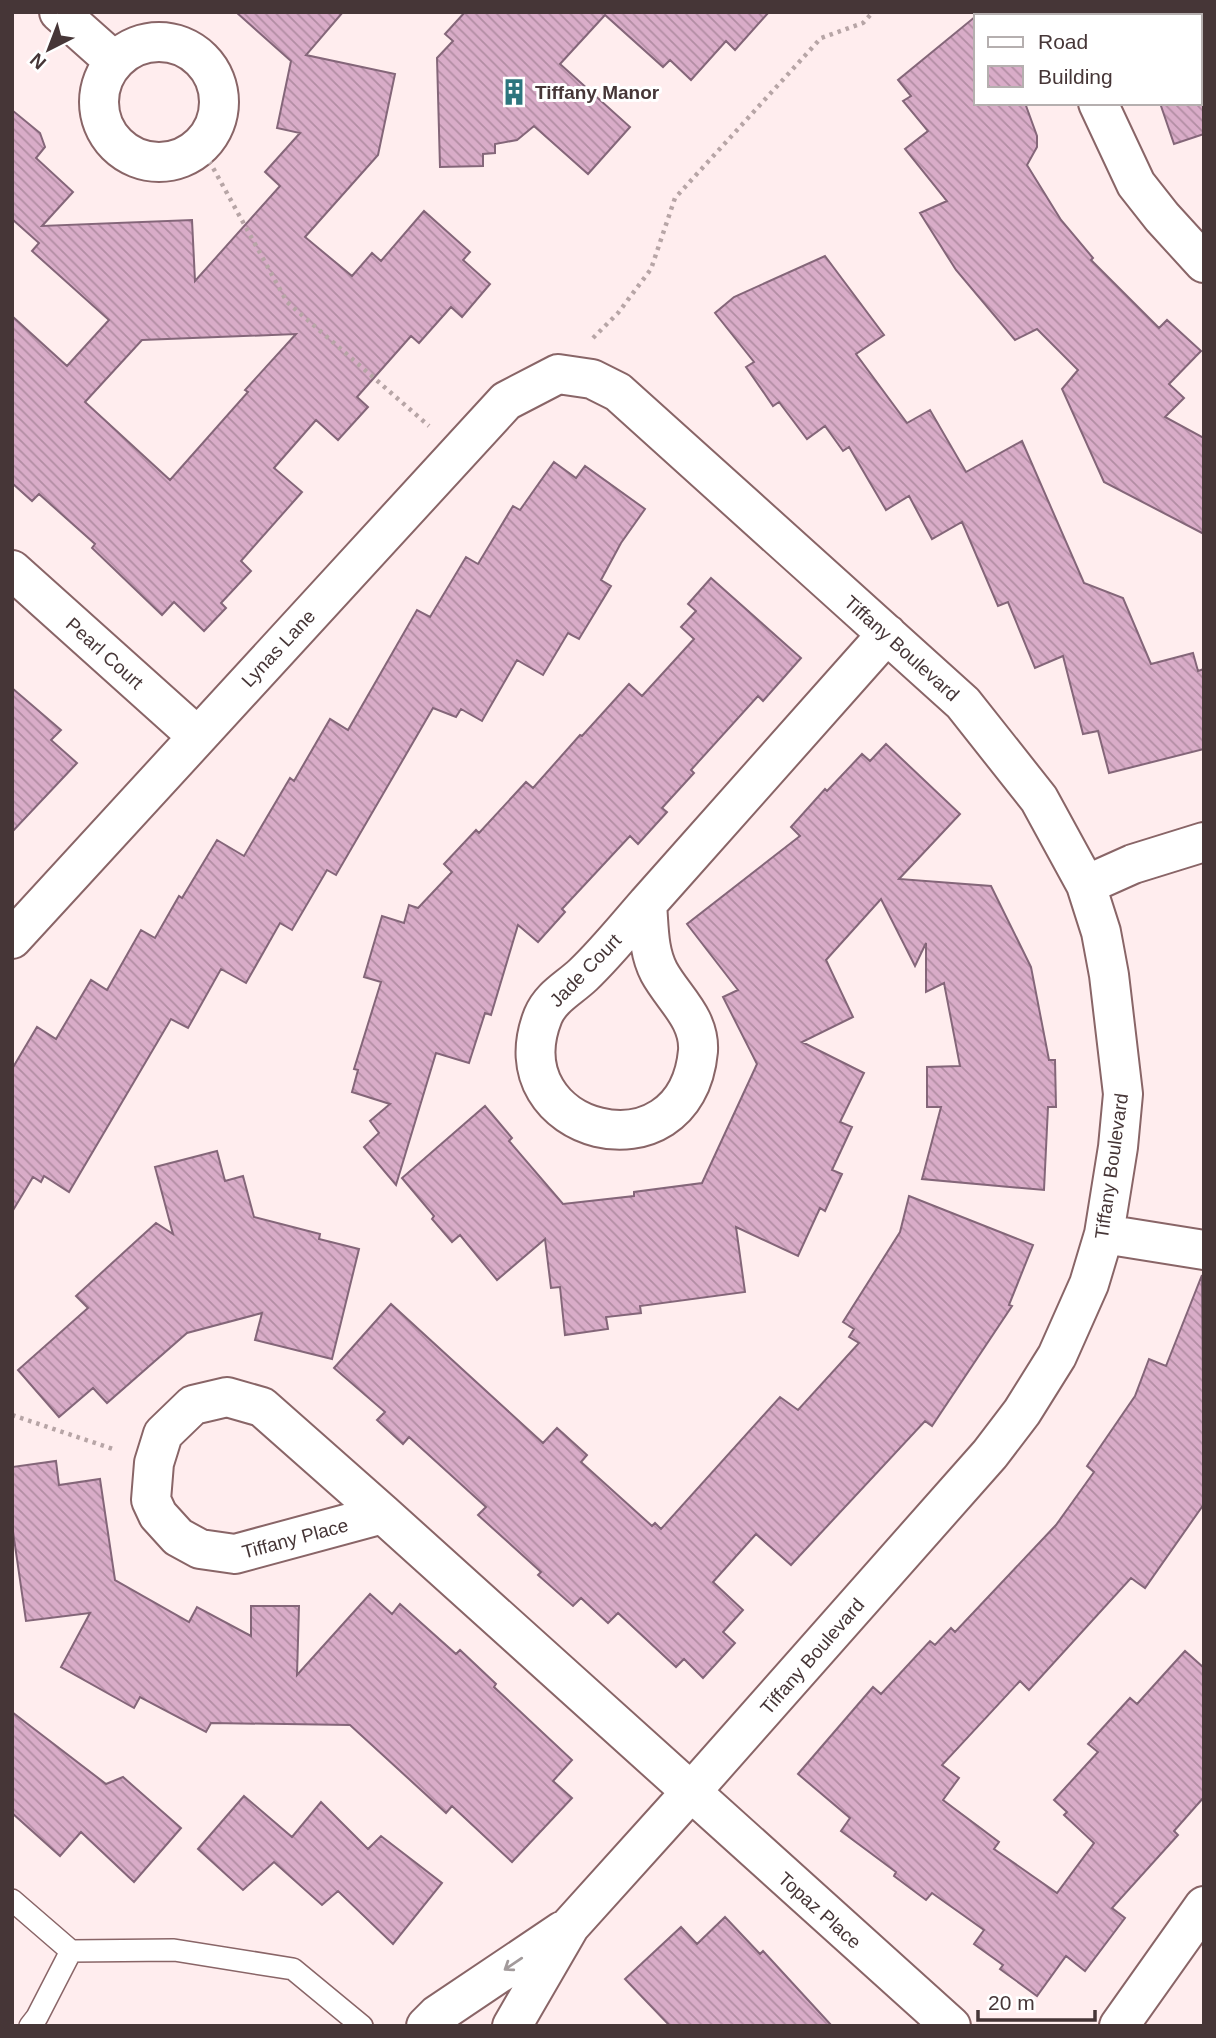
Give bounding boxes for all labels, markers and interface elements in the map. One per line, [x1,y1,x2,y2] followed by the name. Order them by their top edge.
[14,14,84,84] north arrow
[974,14,1202,105] legend
[1038,30,1088,53] text: Road
[26,49,50,74] text: N
[1038,65,1113,88] text: Building
[499,77,529,107] building icon: Tiffany Manor
[535,82,660,103] place label: Tiffany Manor
[840,591,963,705] street label: Tiffany Boulevard
[237,606,319,691] street label: Lynas Lane
[62,613,148,694] street label: Pearl Court
[546,929,626,1011] street label: Jade Court
[1091,1092,1132,1240] street label: Tiffany Boulevard
[240,1514,350,1563] street label: Tiffany Place
[756,1594,868,1719] street label: Tiffany Boulevard
[774,1868,865,1953] street label: Topaz Place
[504,1956,523,1971] one-way arrow
[978,1979,1095,2023] scale bar
[988,1991,1035,2014] text: 20 m

